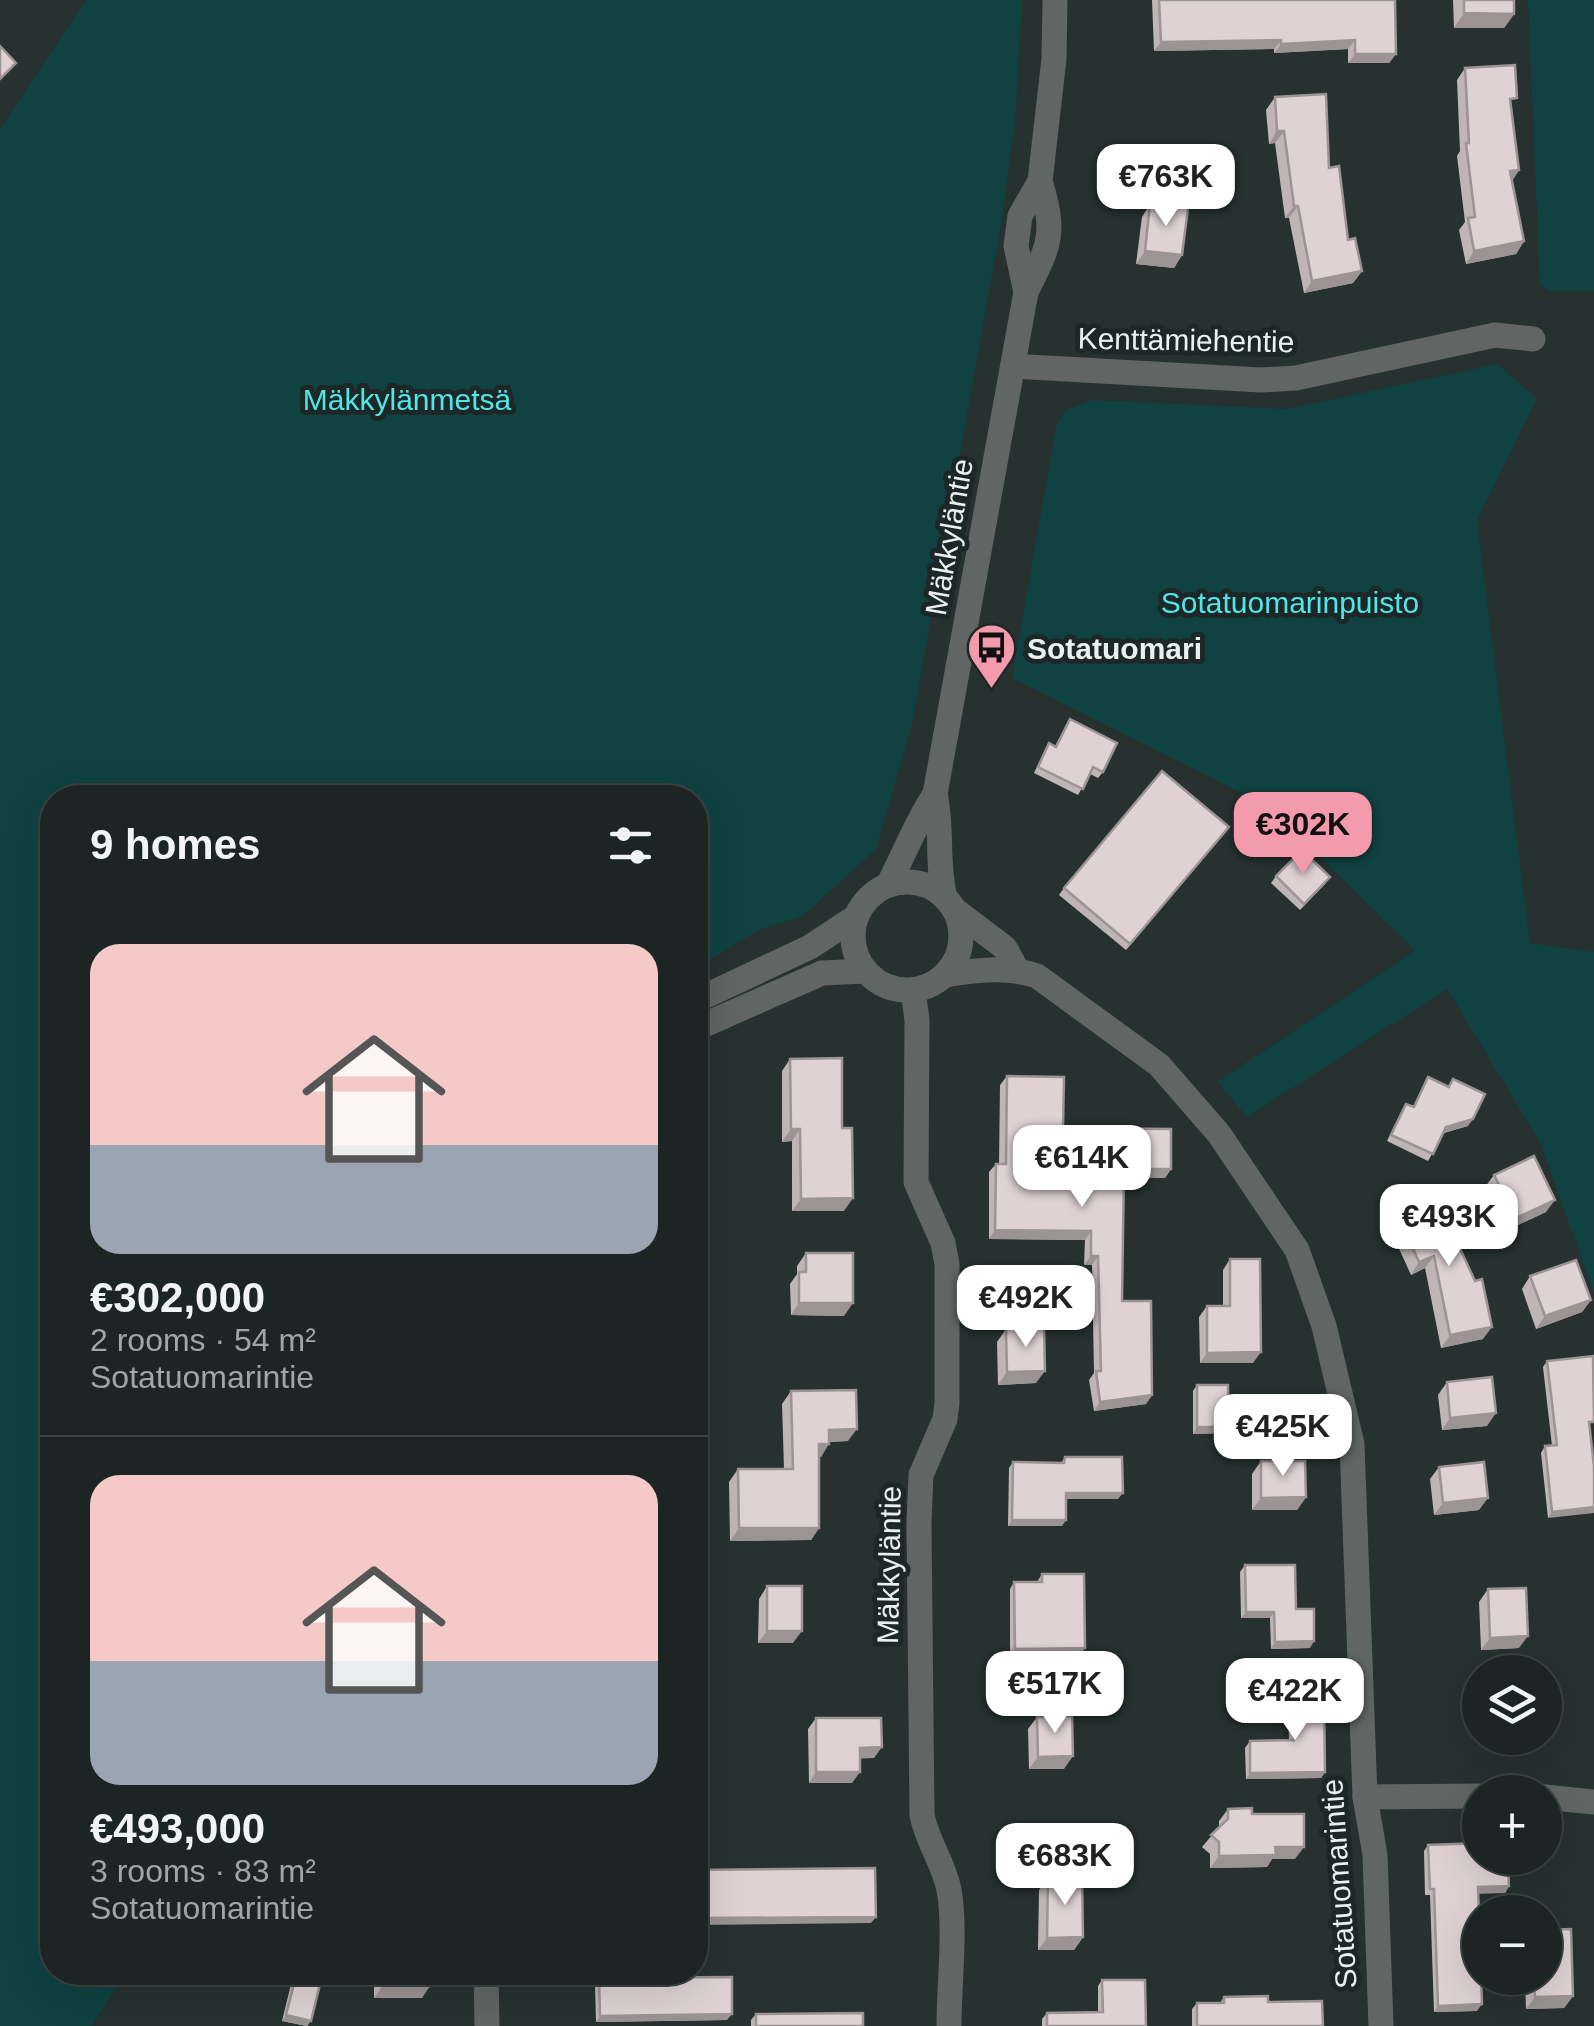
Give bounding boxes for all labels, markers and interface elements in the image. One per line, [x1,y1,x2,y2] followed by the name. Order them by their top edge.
[1096,144,1236,229] pin: €763K
[1119,158,1213,194] text: €763K
[1077,322,1295,358] street label: Kenttämiehentie
[303,383,512,416] park label: Mäkkylänmetsä
[919,456,979,618] street label: Mäkkyläntie
[1161,586,1419,619] park label: Sotatuomarinpuisto
[966,622,1018,690] bus stop icon: Sotatuomari
[1027,632,1202,665] place label: Sotatuomari
[1233,792,1373,877] pin: €302K
[1256,806,1350,842] text: €302K
[603,818,658,873] icon: filters
[90,821,260,868] text: 9 homes
[284,1009,464,1189] icon: home
[1012,1125,1152,1210] pin: €614K
[1035,1139,1129,1175] text: €614K
[1379,1184,1519,1269] pin: €493K
[1402,1198,1496,1234] text: €493K
[956,1265,1096,1350] pin: €492K
[90,1274,265,1321] text: €302,000
[979,1279,1073,1315] text: €492K
[90,1322,316,1358] text: 2 rooms · 54 m²
[90,1359,314,1395] text: Sotatuomarintie
[1213,1394,1353,1479] pin: €425K
[1236,1408,1330,1444] text: €425K
[871,1486,907,1644] street label: Mäkkyläntie
[284,1540,464,1720] icon: home
[985,1651,1125,1736] pin: €517K
[1462,1655,1562,1995] map controls
[1462,1655,1562,1755] button: layers
[1225,1658,1365,1743] pin: €422K
[1008,1665,1102,1701] text: €517K
[1248,1672,1342,1708] text: €422K
[1462,1775,1562,1875] button: +
[1315,1778,1363,1990] street label: Sotatuomarintie
[90,1805,265,1852] text: €493,000
[995,1823,1135,1908] pin: €683K
[1018,1837,1112,1873] text: €683K
[90,1853,316,1889] text: 3 rooms · 83 m²
[90,1890,314,1926] text: Sotatuomarintie
[1462,1895,1562,1995] button: −

